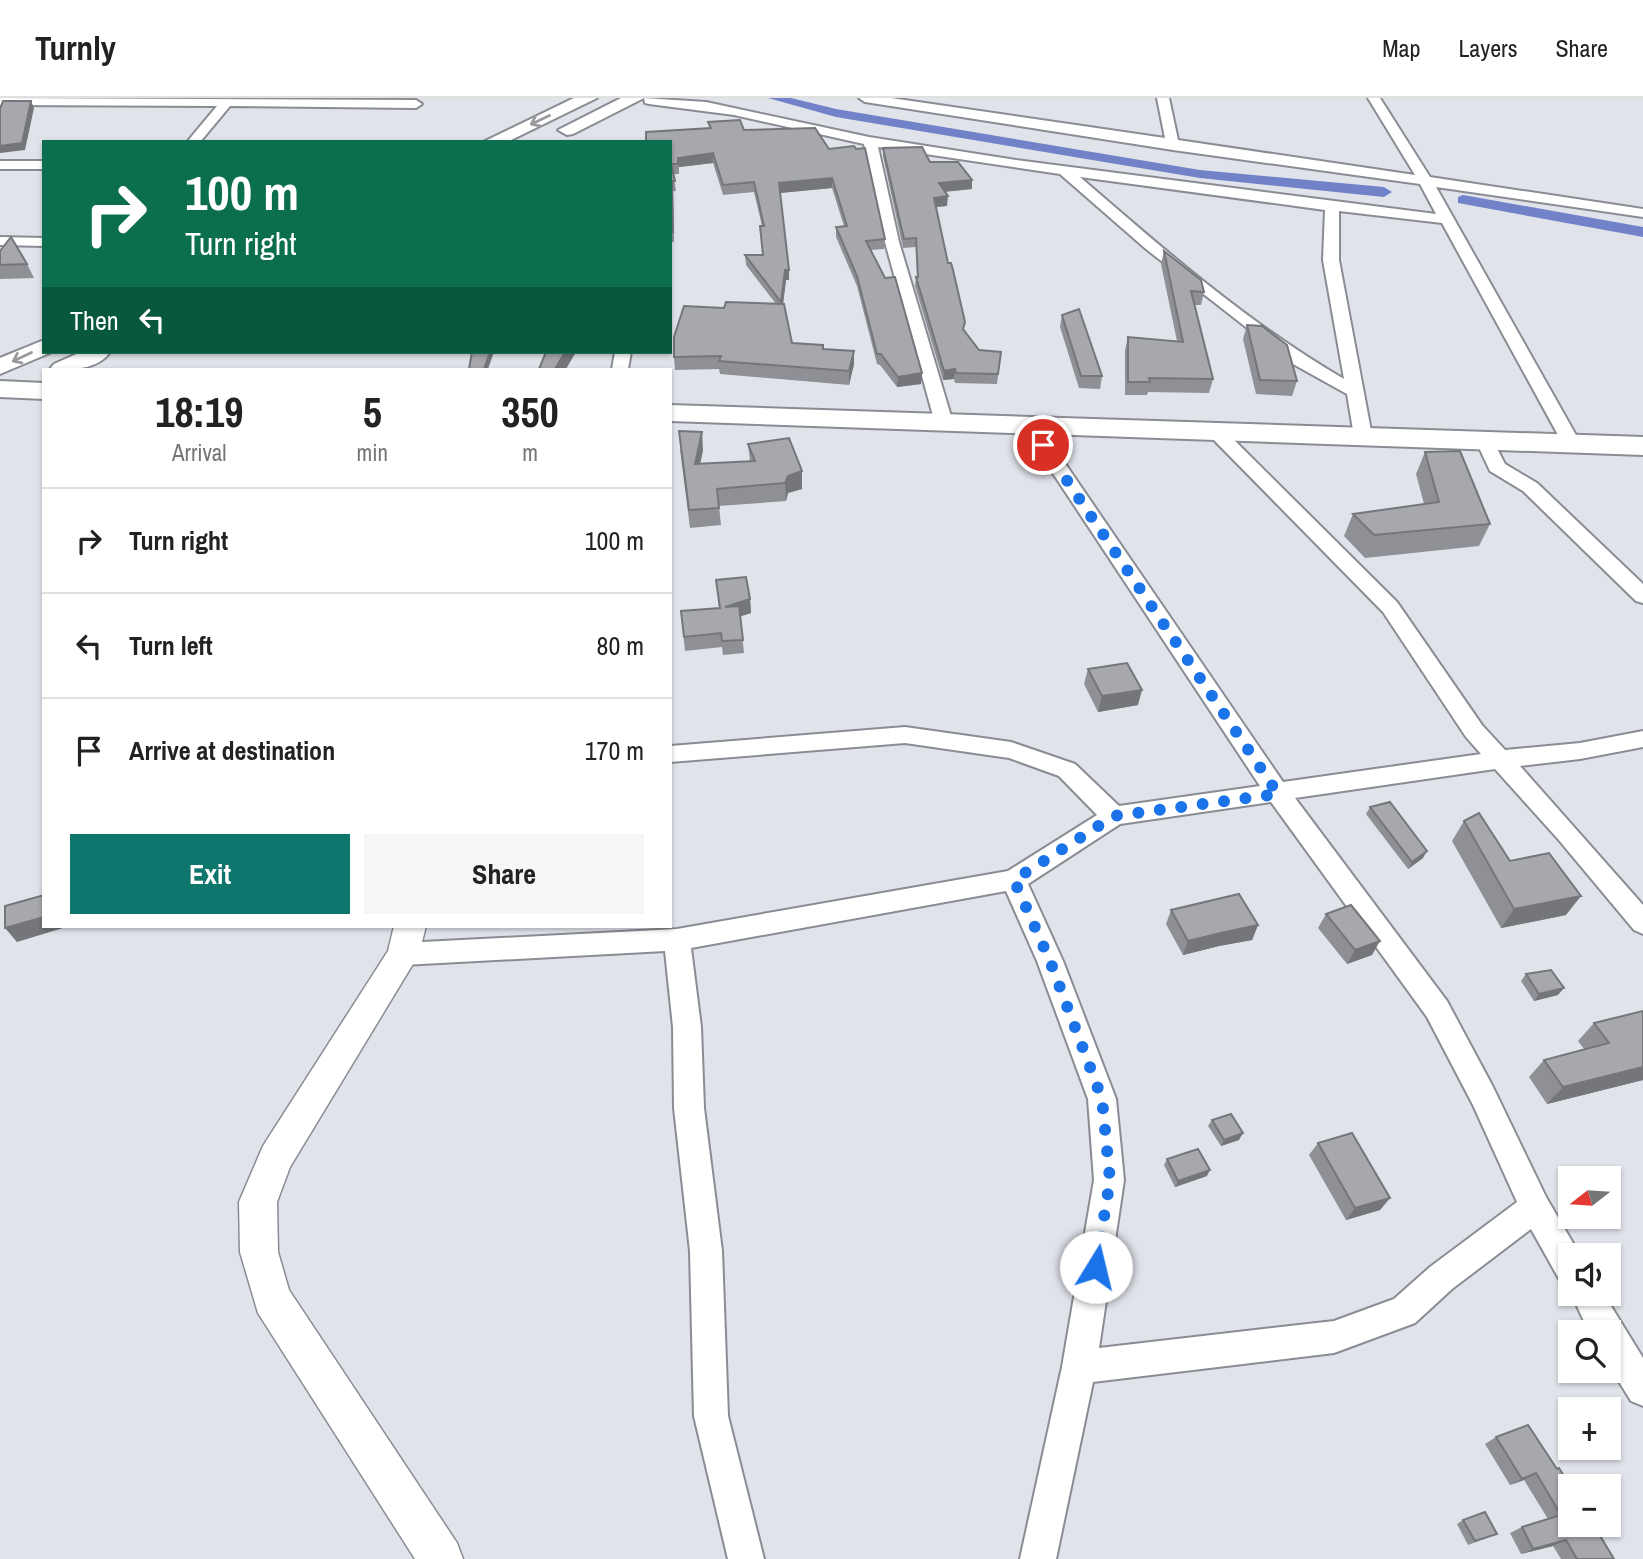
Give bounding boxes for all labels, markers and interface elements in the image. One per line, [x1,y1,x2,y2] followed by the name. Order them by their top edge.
[35,26,116,70] text: Turnly
[1382,32,1420,64] text: Map
[1458,32,1517,64] text: Layers
[1555,32,1608,64] text: Share
[530,114,551,127] one-way arrow
[185,159,299,225] text: 100 m
[70,168,161,259] icon: right
[185,222,297,265] text: Turn right
[133,301,171,339] icon: left
[70,303,119,338] text: Then
[12,351,33,364] one-way arrow
[155,384,243,440] text: 18:19
[363,384,382,440] text: 5
[501,384,559,440] text: 350
[1013,415,1073,475] pin
[1024,426,1062,464] icon: arrive
[172,437,227,468] text: Arrival
[357,437,388,468] text: min
[522,437,538,468] text: m
[70,522,108,560] icon: right
[129,523,228,558] text: Turn right
[585,523,644,558] text: 100 m
[70,627,108,665] icon: left
[129,628,213,663] text: Turn left
[597,628,644,663] text: 80 m
[70,732,108,770] icon: arrive
[129,733,335,768] text: Arrive at destination
[585,733,644,768] text: 170 m
[70,834,350,914] button: Exit
[364,834,644,914] button: Share
[1558,1166,1620,1228] north arrow
[1558,1166,1621,1537] map controls
[1059,1230,1133,1304] position arrow
[1558,1243,1621,1306] button: sound
[1558,1320,1621,1383] button: search
[1558,1397,1621,1460] button: +
[1558,1474,1621,1537] button: −

